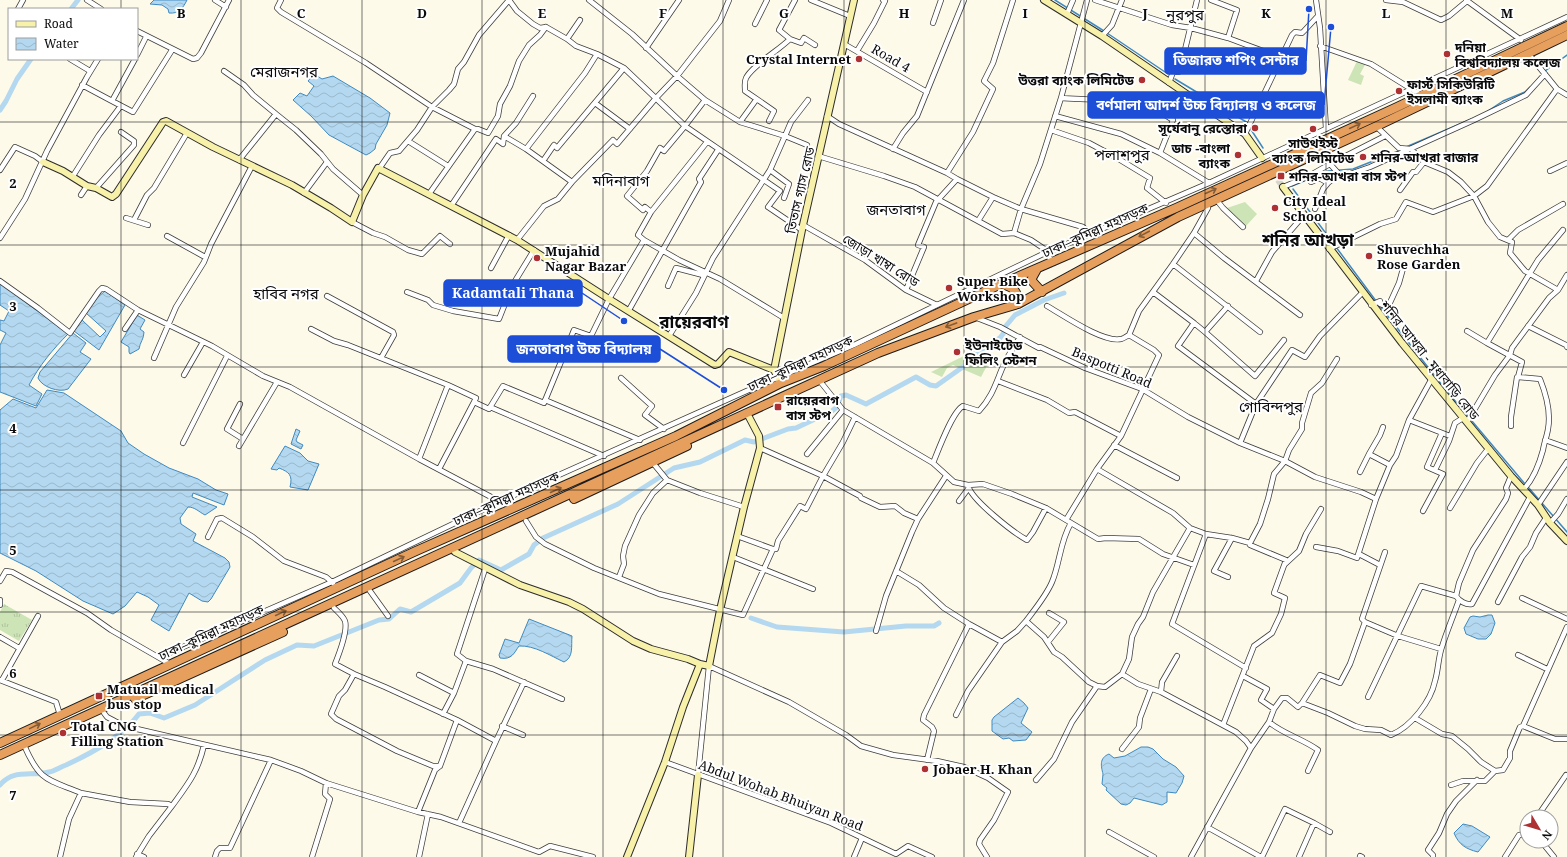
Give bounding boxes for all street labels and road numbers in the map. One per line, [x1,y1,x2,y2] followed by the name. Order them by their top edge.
[868,40,914,77] street label: Road 4
[781,144,819,236] street label: তিতাস গ্যাস রোড
[1038,198,1151,262] street label: ঢাকা–কুমিল্লা মহাসড়ক
[839,229,923,291] street label: জোড়া খাম্বা রোড
[1376,296,1484,424] street label: শনির আখরা - মৃধাবাড়ি রোড
[743,330,856,396] street label: ঢাকা–কুমিল্লা মহাসড়ক
[1069,342,1155,392] street label: Baspotti Road
[449,466,562,530] street label: ঢাকা–কুমিল্লা মহাসড়ক
[154,599,267,665] street label: ঢাকা–কুমিল্লা মহাসড়ক
[696,755,866,835] street label: Abdul Wohab Bhuiyan Road

